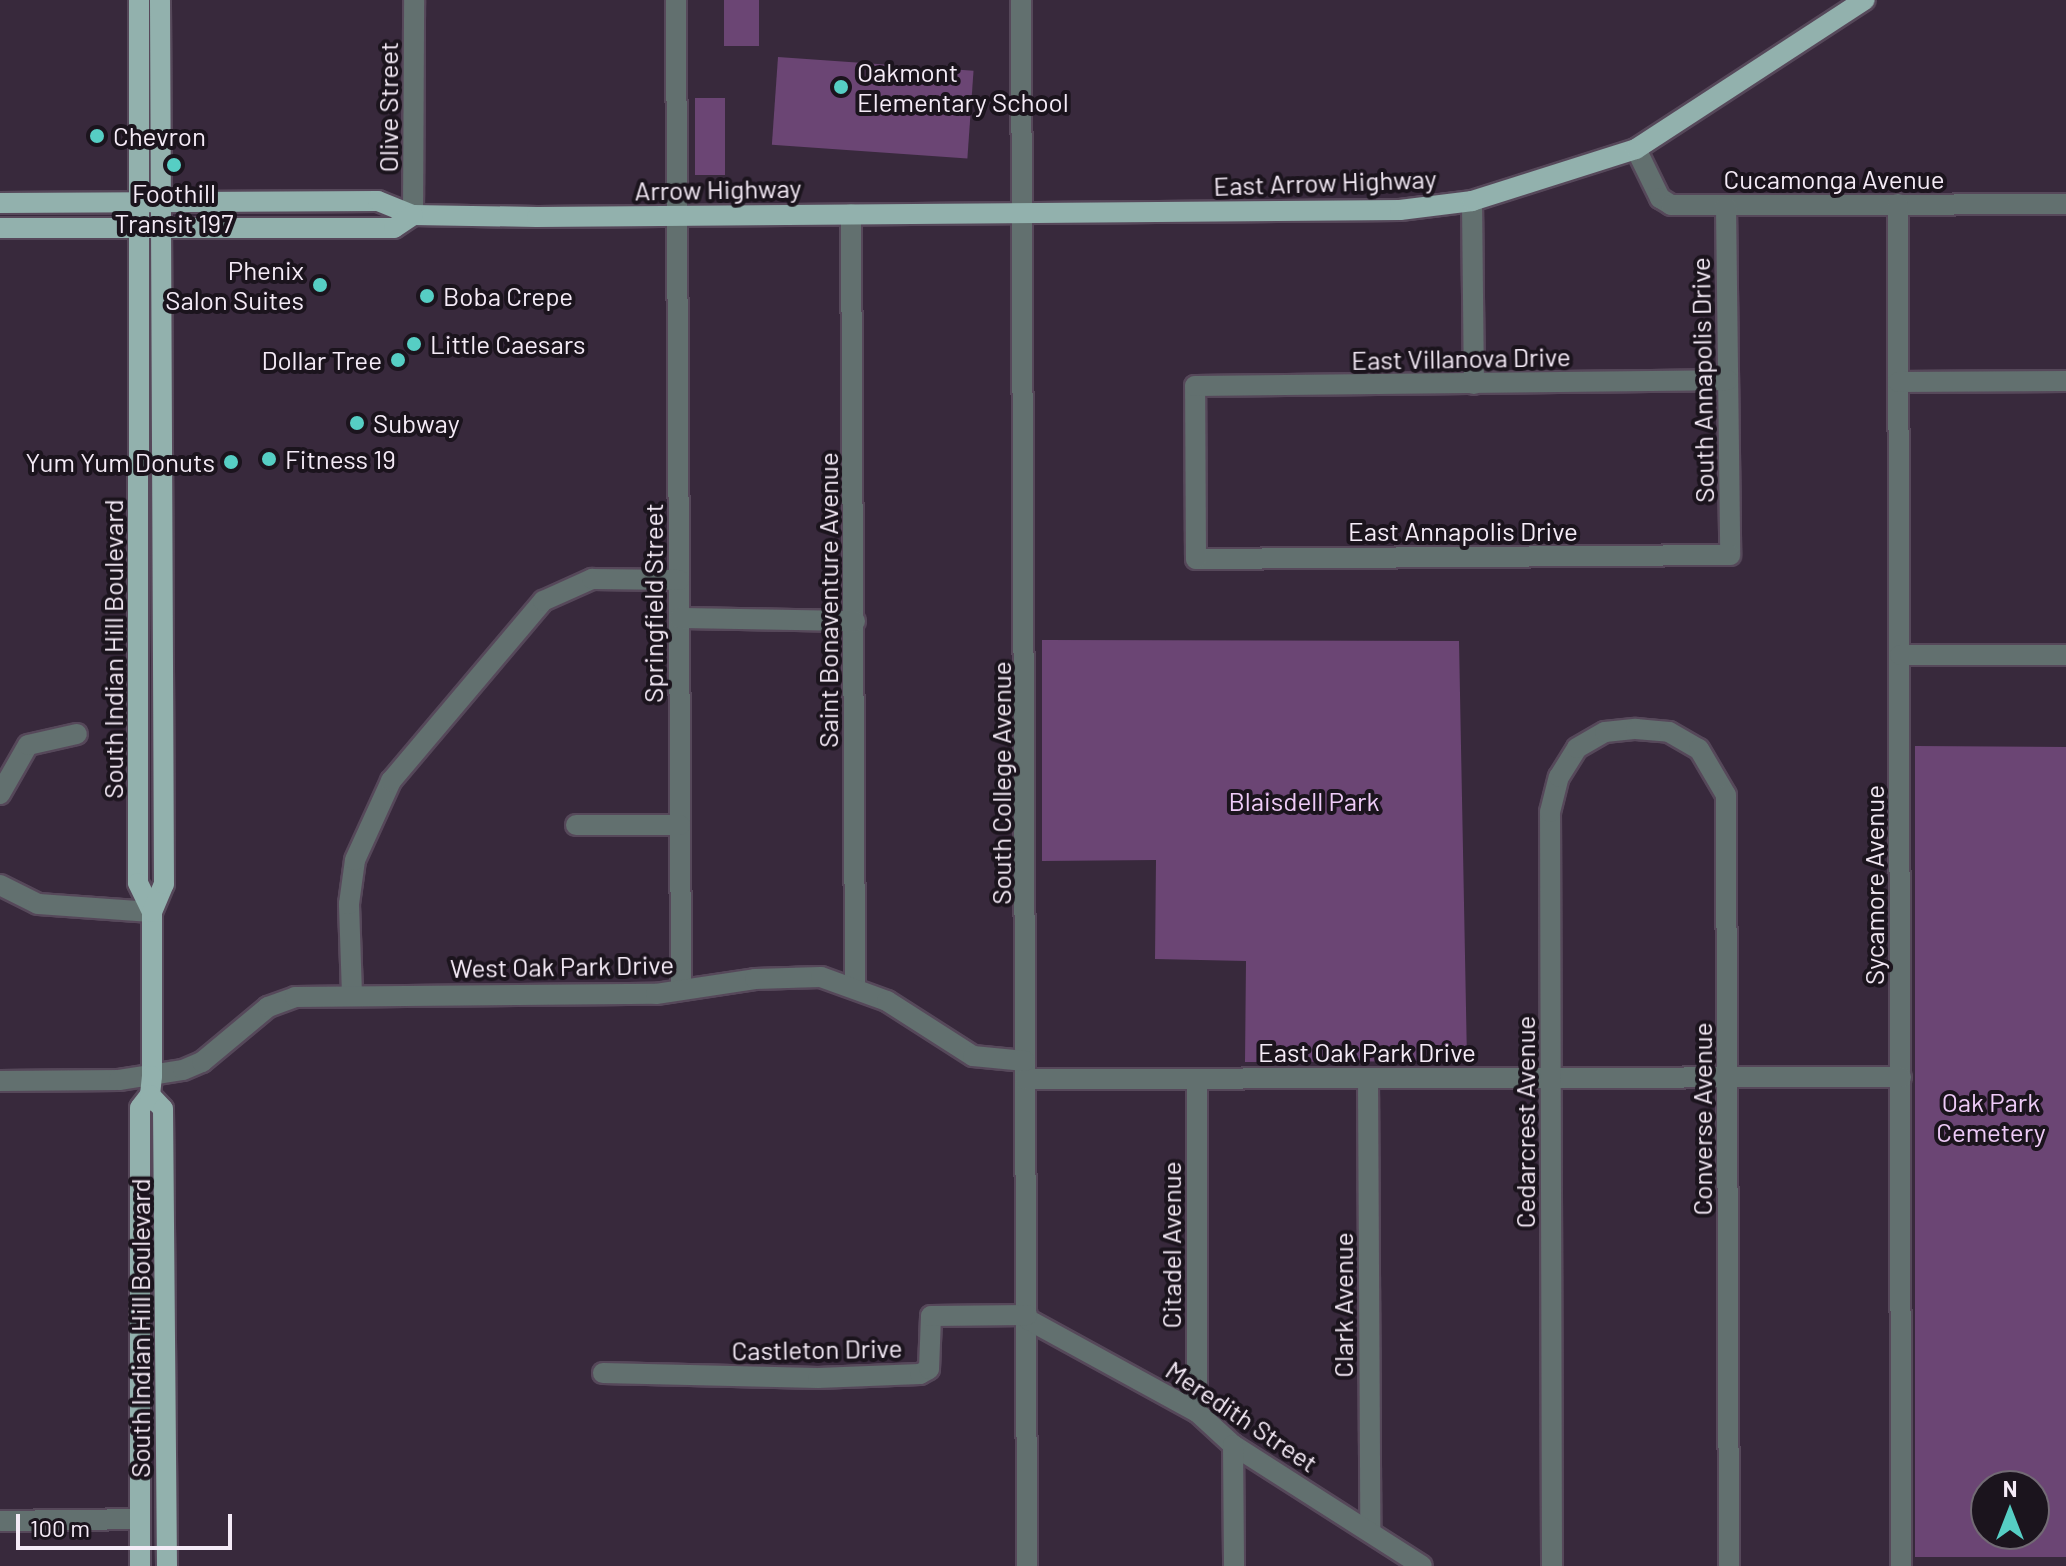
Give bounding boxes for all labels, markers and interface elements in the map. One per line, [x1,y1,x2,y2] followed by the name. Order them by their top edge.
[372,42,404,172] street label: Olive Street
[857,56,1069,118] place label: Oakmont Elementary School
[832,78,850,96] marker: Oakmont Elementary School
[113,120,206,152] place label: Chevron
[88,127,106,145] marker: Chevron
[165,156,183,174] marker: Foothill Transit 197
[1213,163,1437,201] street label: East Arrow Highway
[1723,163,1945,195] street label: Cucamonga Avenue
[634,172,802,206] street label: Arrow Highway
[115,177,233,238] place label: Foothill Transit 197
[165,254,304,316] place label: Phenix Salon Suites
[1684,257,1720,503] street label: South Annapolis Drive
[311,276,329,294] marker: Phenix Salon Suites
[443,280,573,312] place label: Boba Crepe
[418,287,436,305] marker: Boba Crepe
[430,328,586,360] place label: Little Caesars
[405,335,423,353] marker: Little Caesars
[1351,340,1571,376] street label: East Villanova Drive
[261,344,382,376] place label: Dollar Tree
[389,351,407,369] marker: Dollar Tree
[373,407,460,439] place label: Subway
[348,414,366,432] marker: Subway
[285,443,396,475] place label: Fitness 19
[26,446,215,478] place label: Yum Yum Donuts
[260,450,278,468] marker: Fitness 19
[812,452,844,748] street label: Saint Bonaventure Avenue
[222,453,240,471] marker: Yum Yum Donuts
[97,499,129,799] street label: South Indian Hill Boulevard
[637,503,669,703] street label: Springfield Street
[1348,515,1578,547] street label: East Annapolis Drive
[985,661,1017,905] street label: South College Avenue
[1228,785,1380,817] park label: Blaisdell Park
[1858,785,1890,985] street label: Sycamore Avenue
[450,948,674,984] street label: West Oak Park Drive
[1509,1016,1541,1228] street label: Cedarcrest Avenue
[1686,1022,1718,1216] street label: Converse Avenue
[1258,1036,1476,1068] street label: East Oak Park Drive
[1936,1086,2046,1148] park label: Oak Park Cemetery
[1155,1161,1187,1329] street label: Citadel Avenue
[124,1178,156,1478] street label: South Indian Hill Boulevard
[1327,1232,1359,1378] street label: Clark Avenue
[731,1332,903,1366] street label: Castleton Drive
[1160,1354,1324,1478] street label: Meredith Street
[1970,1470,2050,1550] north arrow
[2003,1475,2017,1501] text: N
[20,1498,236,1548] scale bar
[30,1513,90,1542] text: 100 m

